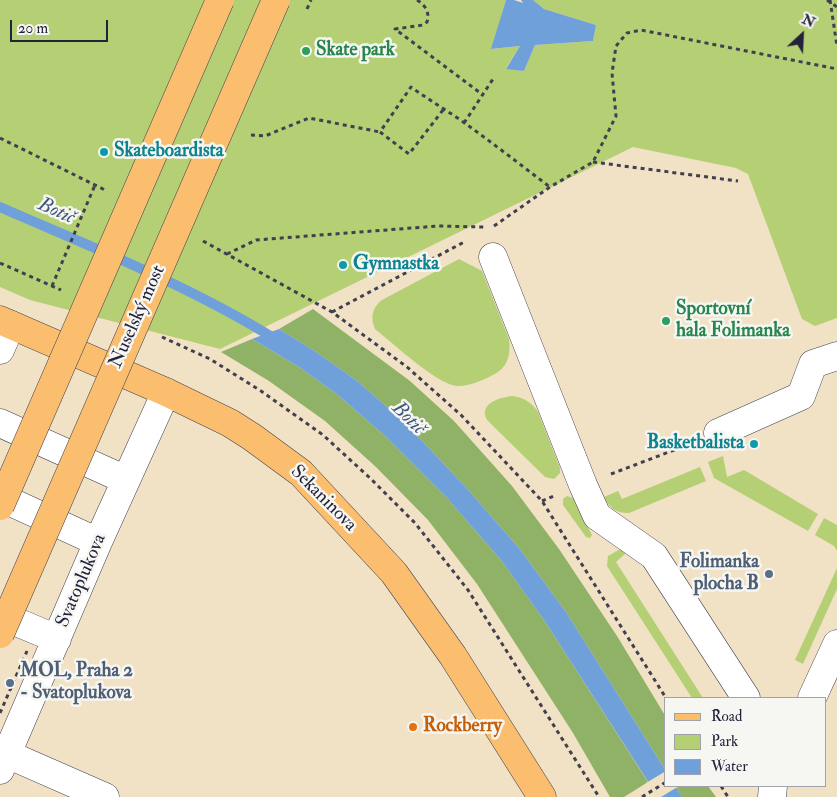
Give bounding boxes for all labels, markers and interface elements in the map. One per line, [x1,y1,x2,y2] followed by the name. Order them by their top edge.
[12,10,110,42] scale bar
[777,10,827,60] north arrow
[799,11,818,31] text: N
[18,19,48,38] text: 20 m
[316,40,395,62] place label: Skate park
[300,45,312,57] marker: Skate park
[114,141,224,163] place label: Skateboardista
[98,146,110,158] marker: Skateboardista
[34,193,78,231] water label: Botič
[353,254,439,276] place label: Gymnastka
[337,259,349,271] marker: Gymnastka
[105,262,171,372] street label: Nuselský most
[676,299,790,343] place label: Sportovní hala Folimanka
[660,315,672,327] marker: Sportovní hala Folimanka
[386,397,430,441] water label: Botič
[647,433,744,455] place label: Basketbalista
[748,438,760,450] marker: Basketbalista
[285,461,361,537] street label: Sekaninova
[52,531,112,631] street label: Svatoplukova
[679,552,759,596] place label: Folimanka plocha B
[763,568,775,580] marker: Folimanka plocha B
[20,661,133,705] place label: MOL, Praha 2 - Svatoplukova
[4,677,16,689] marker: MOL, Praha 2 - Svatoplukova
[664,697,827,787] legend
[711,707,742,726] text: Road
[423,716,502,738] place label: Rockberry
[407,721,419,733] marker: Rockberry
[711,732,738,751] text: Park
[711,757,748,776] text: Water

